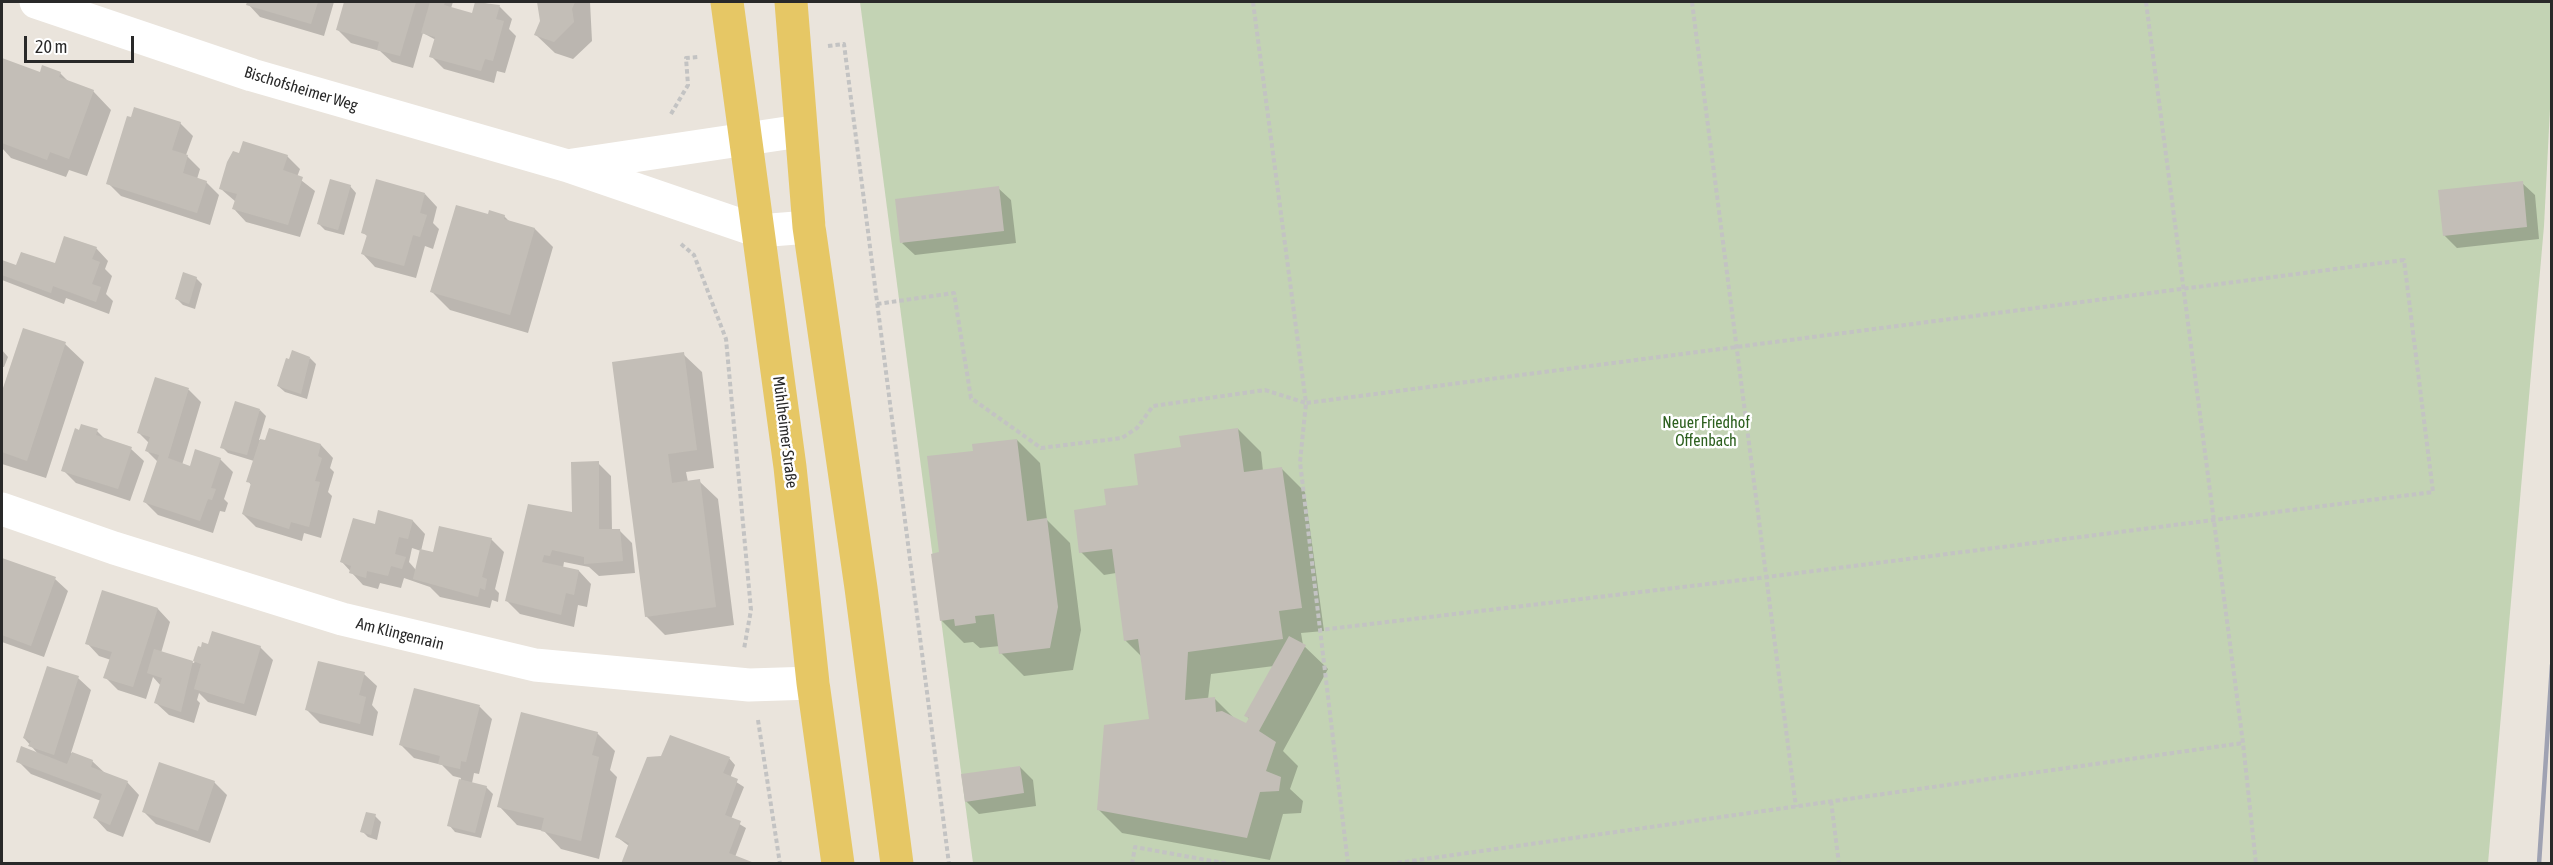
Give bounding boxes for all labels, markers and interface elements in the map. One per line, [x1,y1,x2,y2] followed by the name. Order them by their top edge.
[27,24,136,62] scale bar
[35,36,67,57] text: 20 m
[242,63,360,115] street label: Bischofsheimer Weg
[769,375,801,489] street label: Mühlheimer Straße
[1662,413,1750,451] park label: Neuer Friedhof Offenbach
[354,614,446,654] street label: Am Klingenrain

